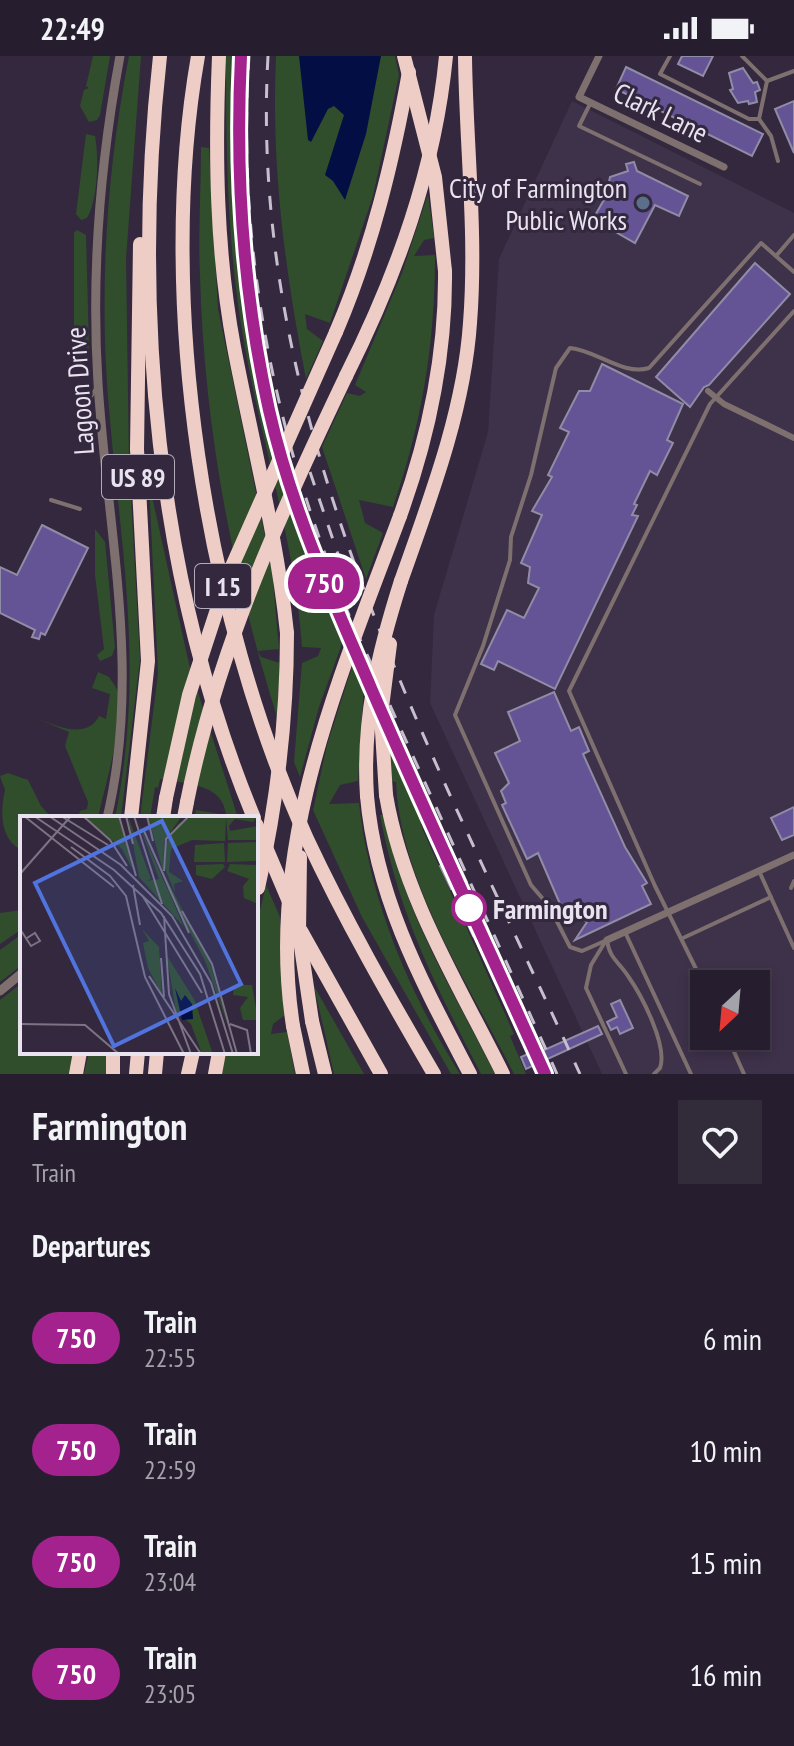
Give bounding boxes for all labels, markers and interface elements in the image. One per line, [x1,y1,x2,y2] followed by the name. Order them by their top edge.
[40,9,105,48] text: 22:49
[608,73,714,151] street label: Clark Lane
[449,169,627,238] place label: City of Farmington Public Works
[634,194,652,212] marker: City of Farmington Public Works
[56,326,102,456] street label: Lagoon Drive
[102,455,174,499] road number: US 89
[278,557,370,609] line badge: 750
[195,564,251,608] road number: I 15
[304,564,344,601] text: 750
[20,816,258,1054] inset map
[493,890,608,927] place label: Farmington
[452,891,486,925] marker: Farmington
[690,970,770,1050] north arrow
[690,970,770,1050] map controls
[678,1100,762,1184] button: heart
[32,1101,187,1150] text: Farmington
[32,1156,76,1189] text: Train
[32,1226,150,1265] text: Departures
[144,1302,197,1341] text: Train
[56,1319,96,1356] text: 750
[703,1319,762,1358] text: 6 min
[144,1341,196,1374] text: 22:55
[144,1414,197,1453] text: Train
[56,1431,96,1468] text: 750
[689,1431,762,1470] text: 10 min
[144,1453,196,1486] text: 22:59
[144,1526,197,1565] text: Train
[56,1543,96,1580] text: 750
[689,1543,762,1582] text: 15 min
[144,1565,196,1598] text: 23:04
[144,1638,197,1677] text: Train
[56,1655,96,1692] text: 750
[689,1655,762,1694] text: 16 min
[144,1677,196,1710] text: 23:05

